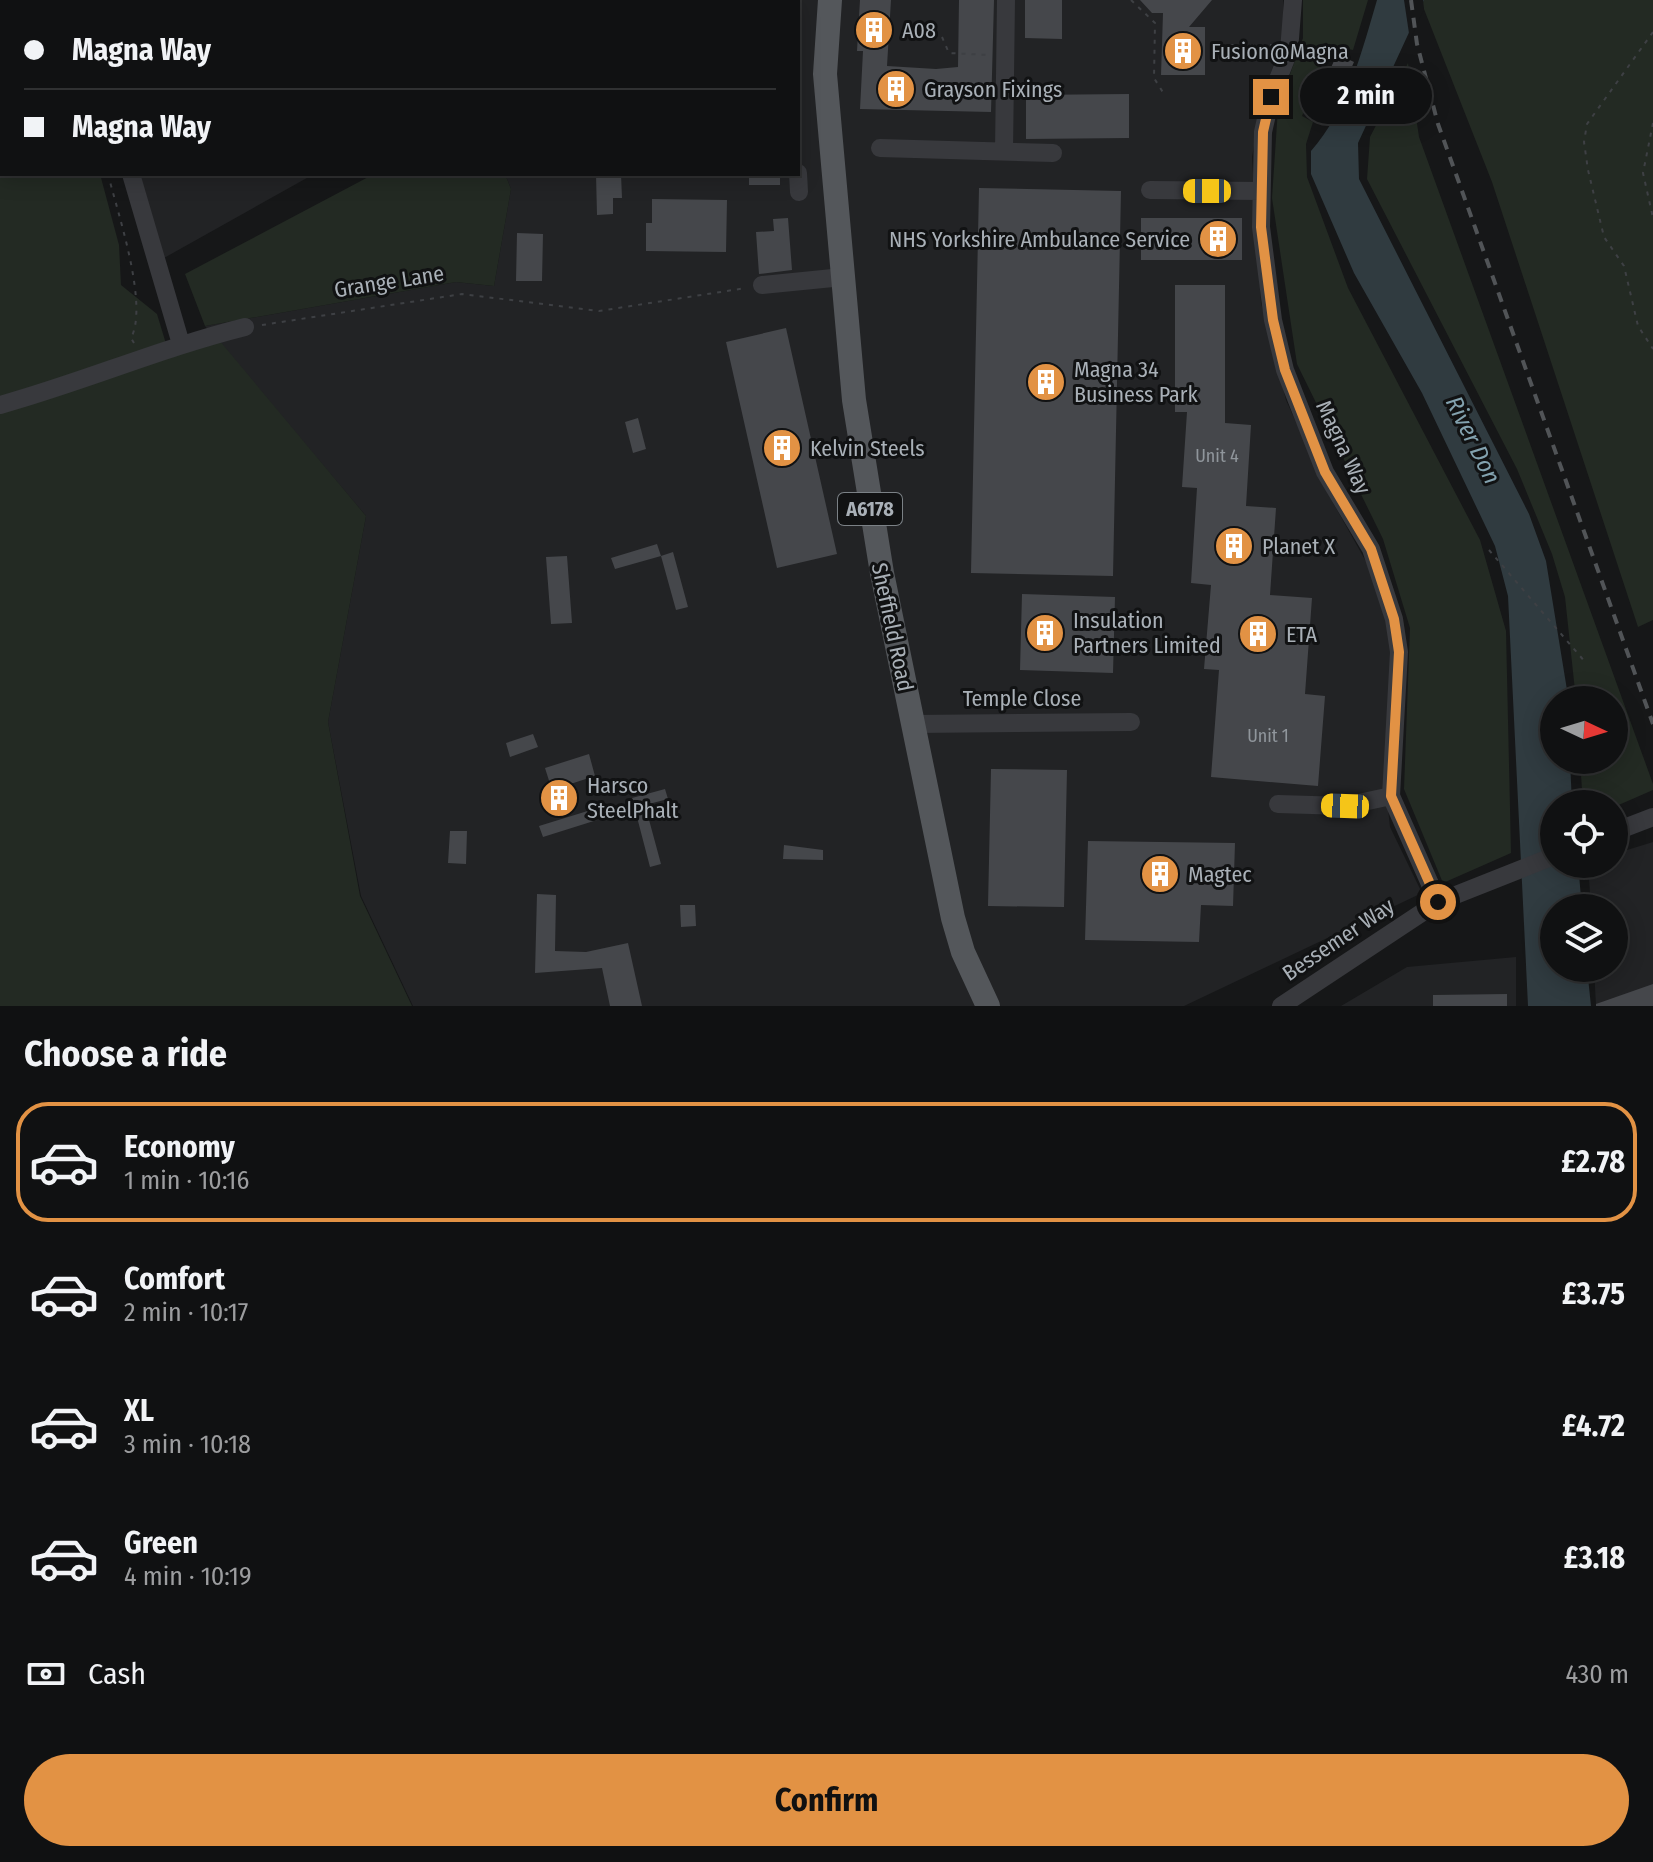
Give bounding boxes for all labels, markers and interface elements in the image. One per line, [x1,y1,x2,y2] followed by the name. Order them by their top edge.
[853,9,895,51] building icon: A08
[902,17,936,44] place label: A08
[1162,30,1204,72] building icon: Fusion@Magna
[72,32,211,68] text: Magna Way
[1211,38,1349,65] place label: Fusion@Magna
[875,68,917,110] building icon: Grayson Fixings
[1299,69,1431,125] callout: 2 min
[924,76,1062,103] place label: Grayson Fixings
[1253,79,1289,115] route end
[1337,80,1395,111] text: 2 min
[72,109,211,145] text: Magna Way
[1183,179,1231,203] car
[1197,218,1239,260] building icon: NHS Yorkshire Ambulance Service
[889,226,1190,253] place label: NHS Yorkshire Ambulance Service
[332,259,446,303] street label: Grange Lane
[1074,356,1198,408] place label: Magna 34 Business Park
[1025,361,1067,403] building icon: Magna 34 Business Park
[1440,392,1506,488] water label: River Don
[1310,396,1377,498] street label: Magna Way
[761,427,803,469] building icon: Kelvin Steels
[810,435,925,462] place label: Kelvin Steels
[1195,445,1239,467] house number: Unit 4
[838,493,902,525] road number: A6178
[1213,525,1255,567] building icon: Planet X
[1262,533,1336,560] place label: Planet X
[866,560,919,694] street label: Sheffield Road
[1073,607,1221,659] place label: Insulation Partners Limited
[1024,612,1066,654] building icon: Insulation Partners Limited
[1237,613,1279,655] building icon: ETA
[1286,621,1317,648] place label: ETA
[963,685,1081,712] street label: Temple Close
[1540,686,1628,774] north arrow
[1540,686,1628,982] map controls
[1247,725,1289,747] house number: Unit 1
[587,772,679,824] place label: Harsco SteelPhalt
[538,777,580,819] building icon: Harsco SteelPhalt
[1540,790,1628,878] button: locate
[1321,793,1369,819] car
[1139,853,1181,895] building icon: Magtec
[1188,861,1252,888] place label: Magtec
[1420,884,1456,920] route start
[1277,892,1399,987] street label: Bessemer Way
[1540,894,1628,982] button: layers
[24,1032,227,1076] text: Choose a ride
[28,1126,100,1198] icon: car
[124,1129,235,1165] text: Economy
[1561,1144,1625,1180] text: £2.78
[124,1165,249,1196] text: 1 min · 10:16
[28,1258,100,1330] icon: car
[124,1261,225,1297] text: Comfort
[1562,1276,1625,1312] text: £3.75
[124,1297,248,1328] text: 2 min · 10:17
[28,1390,100,1462] icon: car
[124,1393,154,1429] text: XL
[1562,1408,1625,1444] text: £4.72
[124,1429,251,1460] text: 3 min · 10:18
[28,1522,100,1594] icon: car
[124,1525,198,1561] text: Green
[1564,1540,1625,1576] text: £3.18
[124,1561,252,1592] text: 4 min · 10:19
[24,1652,68,1696] icon: cash
[88,1656,146,1692] text: Cash
[1565,1659,1629,1690] text: 430 m
[24,1754,1629,1846] button: Confirm

